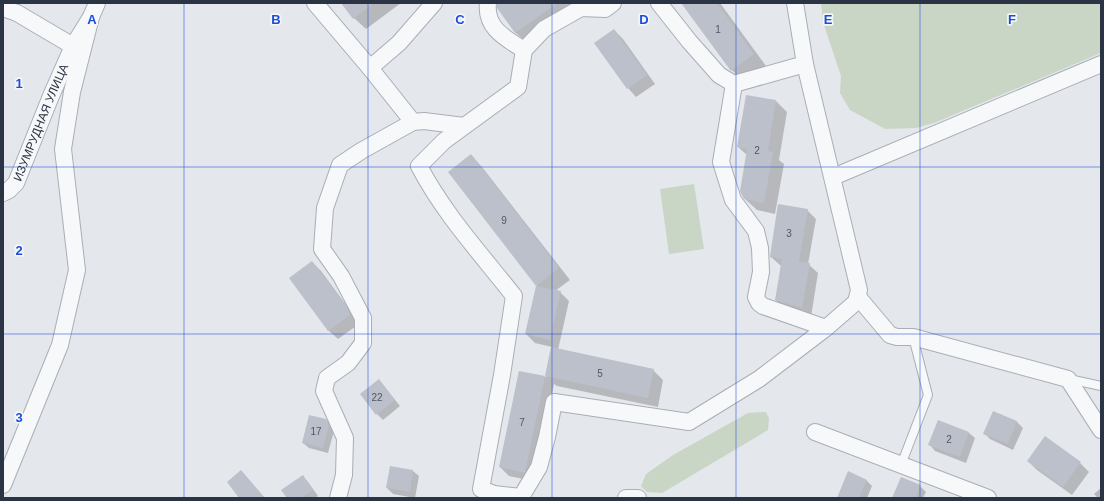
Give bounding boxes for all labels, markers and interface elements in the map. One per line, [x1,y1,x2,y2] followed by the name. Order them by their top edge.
[87,12,97,27] text: A
[271,12,281,27] text: B
[455,12,465,27] text: C
[639,12,649,27] text: D
[824,12,833,27] text: E
[1008,12,1016,27] text: F
[715,24,721,35] house number: 1
[10,62,71,183] street label: ИЗУМРУДНАЯ УЛИЦА
[15,76,23,91] text: 1
[754,145,760,156] house number: 2
[501,215,507,226] house number: 9
[786,228,792,239] house number: 3
[15,243,23,258] text: 2
[597,368,603,379] house number: 5
[371,392,383,403] house number: 22
[15,410,23,425] text: 3
[519,417,525,428] house number: 7
[310,426,322,437] house number: 17
[946,434,952,445] house number: 2

